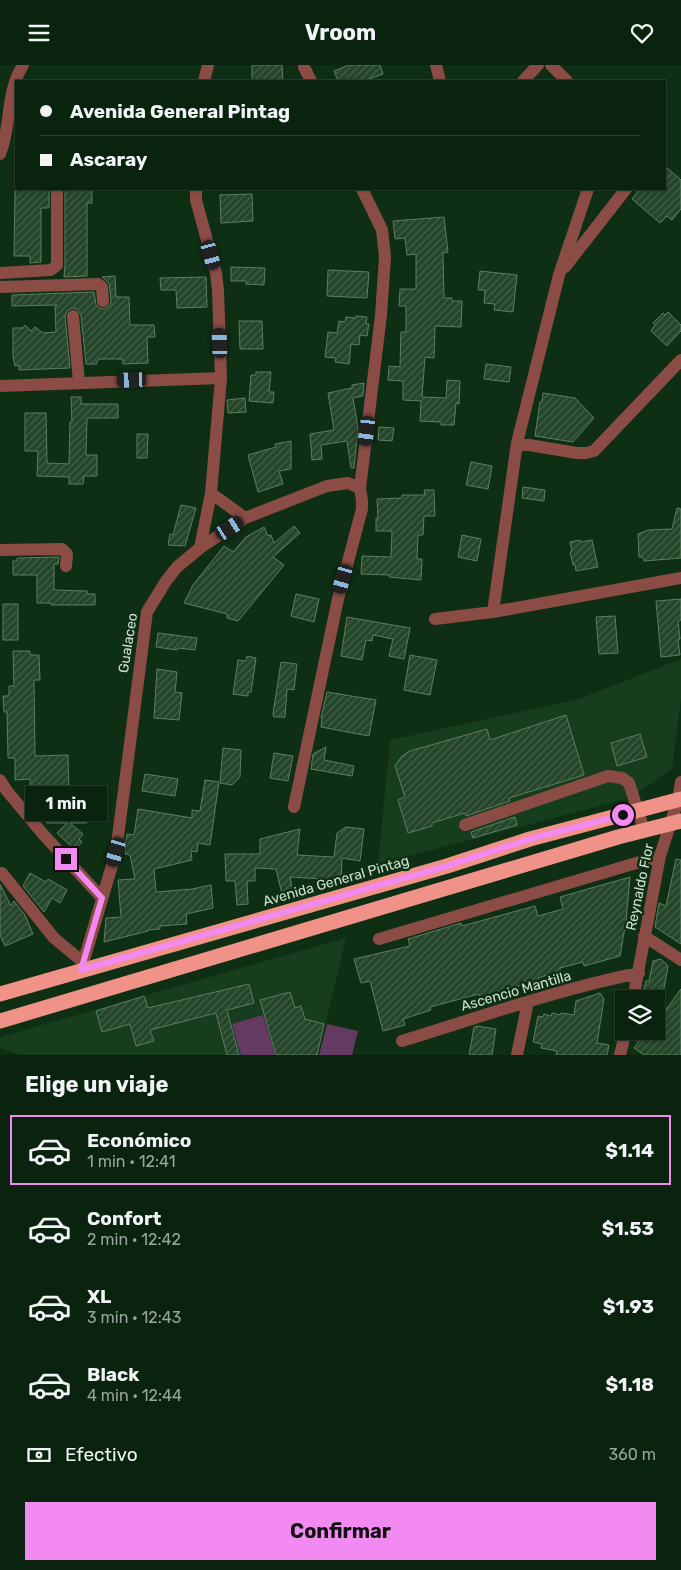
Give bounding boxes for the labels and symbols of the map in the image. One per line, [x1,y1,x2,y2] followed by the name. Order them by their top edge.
[199,239,222,271] car
[211,328,228,358] car
[116,372,147,388] car
[357,415,376,447] car
[213,514,246,542] car
[331,563,354,595] car
[115,612,141,674] street label: Gualaceo
[25,787,107,821] callout: 1 min
[612,804,634,826] route start
[104,835,127,869] car
[622,841,658,932] street label: Reynaldo Flor
[55,848,77,870] route end
[261,852,411,910] street label: Avenida General Pintag
[459,967,573,1015] street label: Ascencio Mantilla

